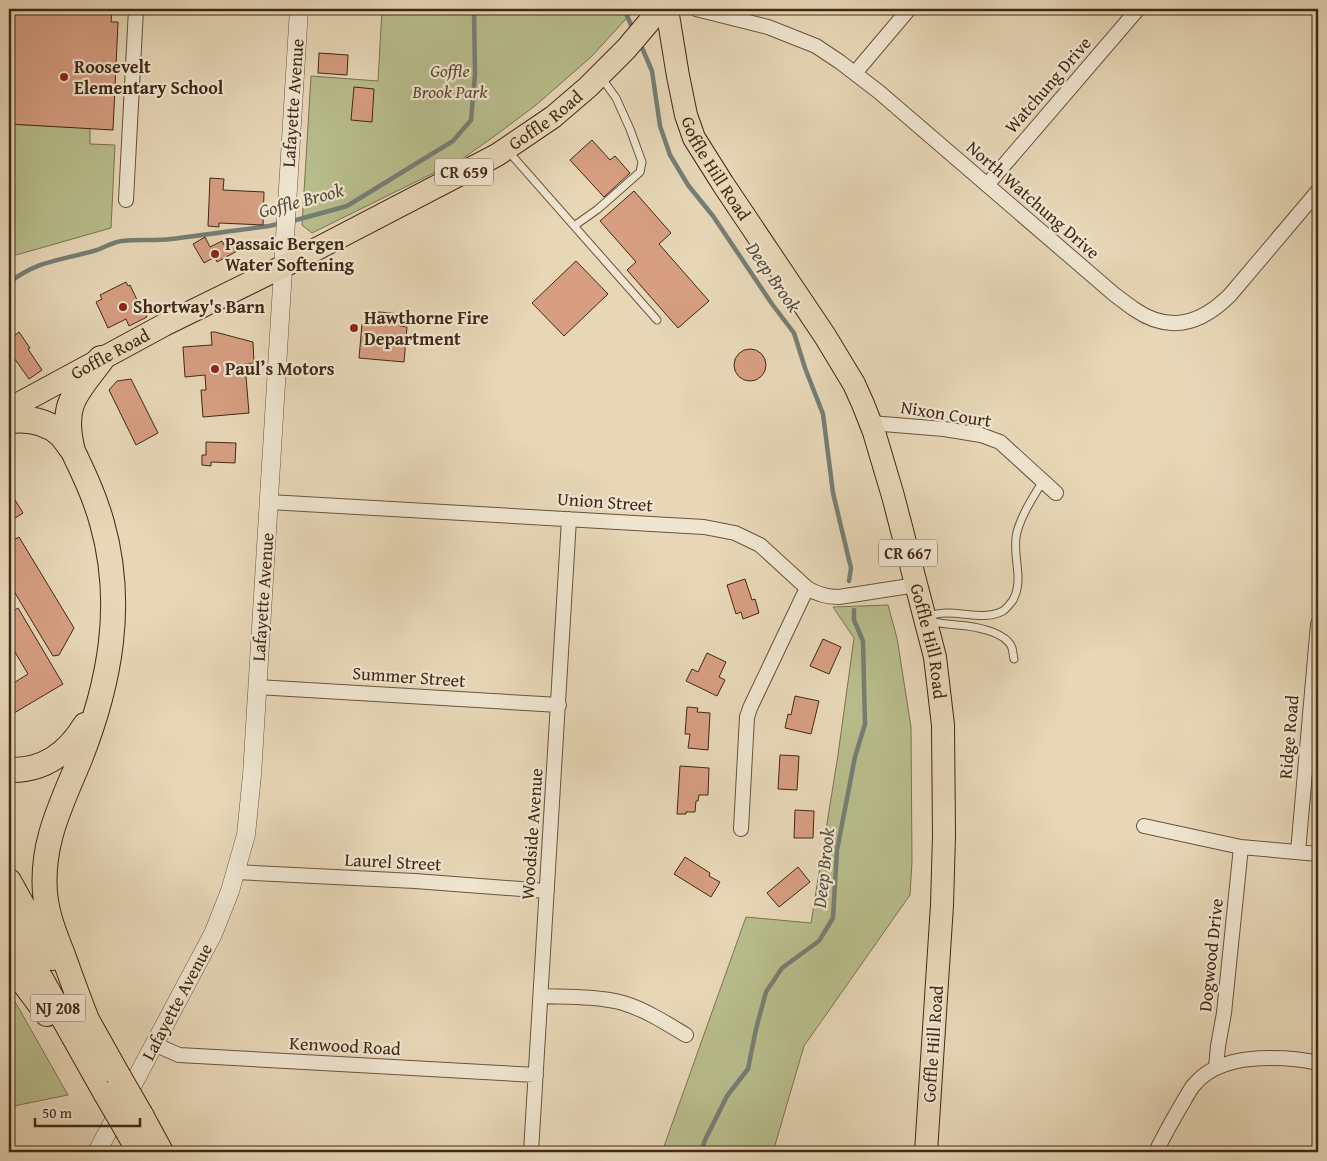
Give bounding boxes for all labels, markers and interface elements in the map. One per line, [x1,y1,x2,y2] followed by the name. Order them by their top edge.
[998,30,1097,139] street label: Watchung Drive
[275,38,310,168] street label: Lafayette Avenue
[74,53,224,101] place label: Roosevelt Elementary School
[412,57,488,105] park label: Goffle Brook Park
[58,71,70,83] marker: Roosevelt Elementary School
[503,83,589,156] street label: Goffle Road
[675,113,758,226] street label: Goffle Hill Road
[961,134,1106,265] street label: North Watchung Drive
[435,158,493,186] road number: CR 659
[255,175,347,225] water label: Goffle Brook
[225,230,355,278] place label: Passaic Bergen Water Softening
[739,235,809,318] water label: Deep Brook
[209,248,221,260] marker: Passaic Bergen Water Softening
[133,293,265,320] place label: Shortway's Barn
[117,301,129,313] marker: Shortway's Barn
[364,304,489,352] place label: Hawthorne Fire Department
[65,321,155,386] street label: Goffle Road
[348,322,360,334] marker: Hawthorne Fire Department
[225,355,335,382] place label: Paul’s Motors
[209,363,221,375] marker: Paul’s Motors
[899,393,994,434] street label: Nixon Court
[556,485,654,518] street label: Union Street
[245,532,280,662] street label: Lafayette Avenue
[879,540,937,566] road number: CR 667
[903,580,954,701] street label: Goffle Hill Road
[352,659,467,694] street label: Summer Street
[1271,694,1306,780] street label: Ridge Road
[513,767,550,901] street label: Woodside Avenue
[805,826,841,910] water label: Deep Brook
[344,845,443,878] street label: Laurel Street
[1191,897,1230,1013] street label: Dogwood Drive
[134,938,219,1065] street label: Lafayette Avenue
[915,984,950,1104] street label: Goffle Hill Road
[30,994,86,1021] road number: NJ 208
[289,1029,402,1062] street label: Kenwood Road
[35,1096,140,1128] scale bar
[42,1102,73,1123] text: 50 m

